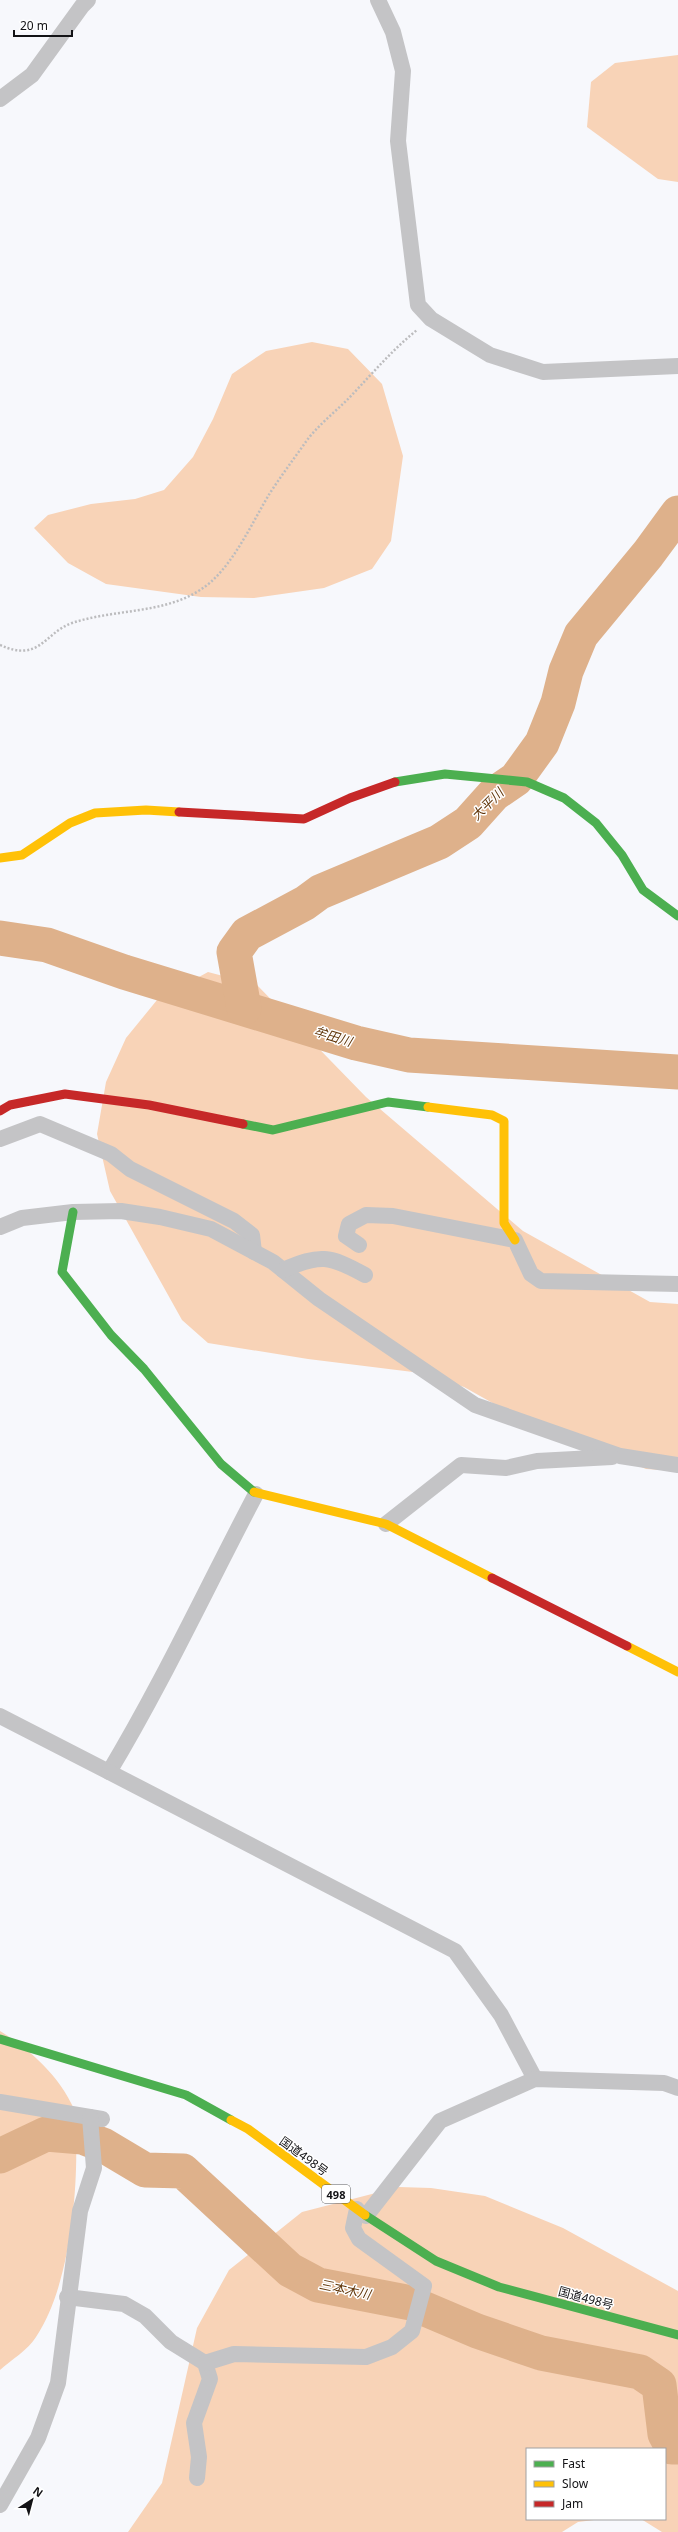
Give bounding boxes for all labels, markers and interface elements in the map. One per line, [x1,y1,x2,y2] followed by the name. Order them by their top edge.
[14,12,72,38] scale bar
[20,17,48,34] text: 20 m
[467,782,509,824] water label: 大平川
[312,1022,356,1051] water label: 牟田川
[276,2132,332,2180] street label: 国道498号
[322,2185,350,2203] road number: 498
[318,2275,374,2304] water label: 三本木川
[556,2282,616,2314] street label: 国道498号
[526,2448,666,2520] legend
[562,2455,586,2472] text: Fast
[562,2475,589,2492] text: Slow
[12,2480,52,2520] north arrow
[30,2483,46,2500] text: N
[561,2495,583,2512] text: Jam

